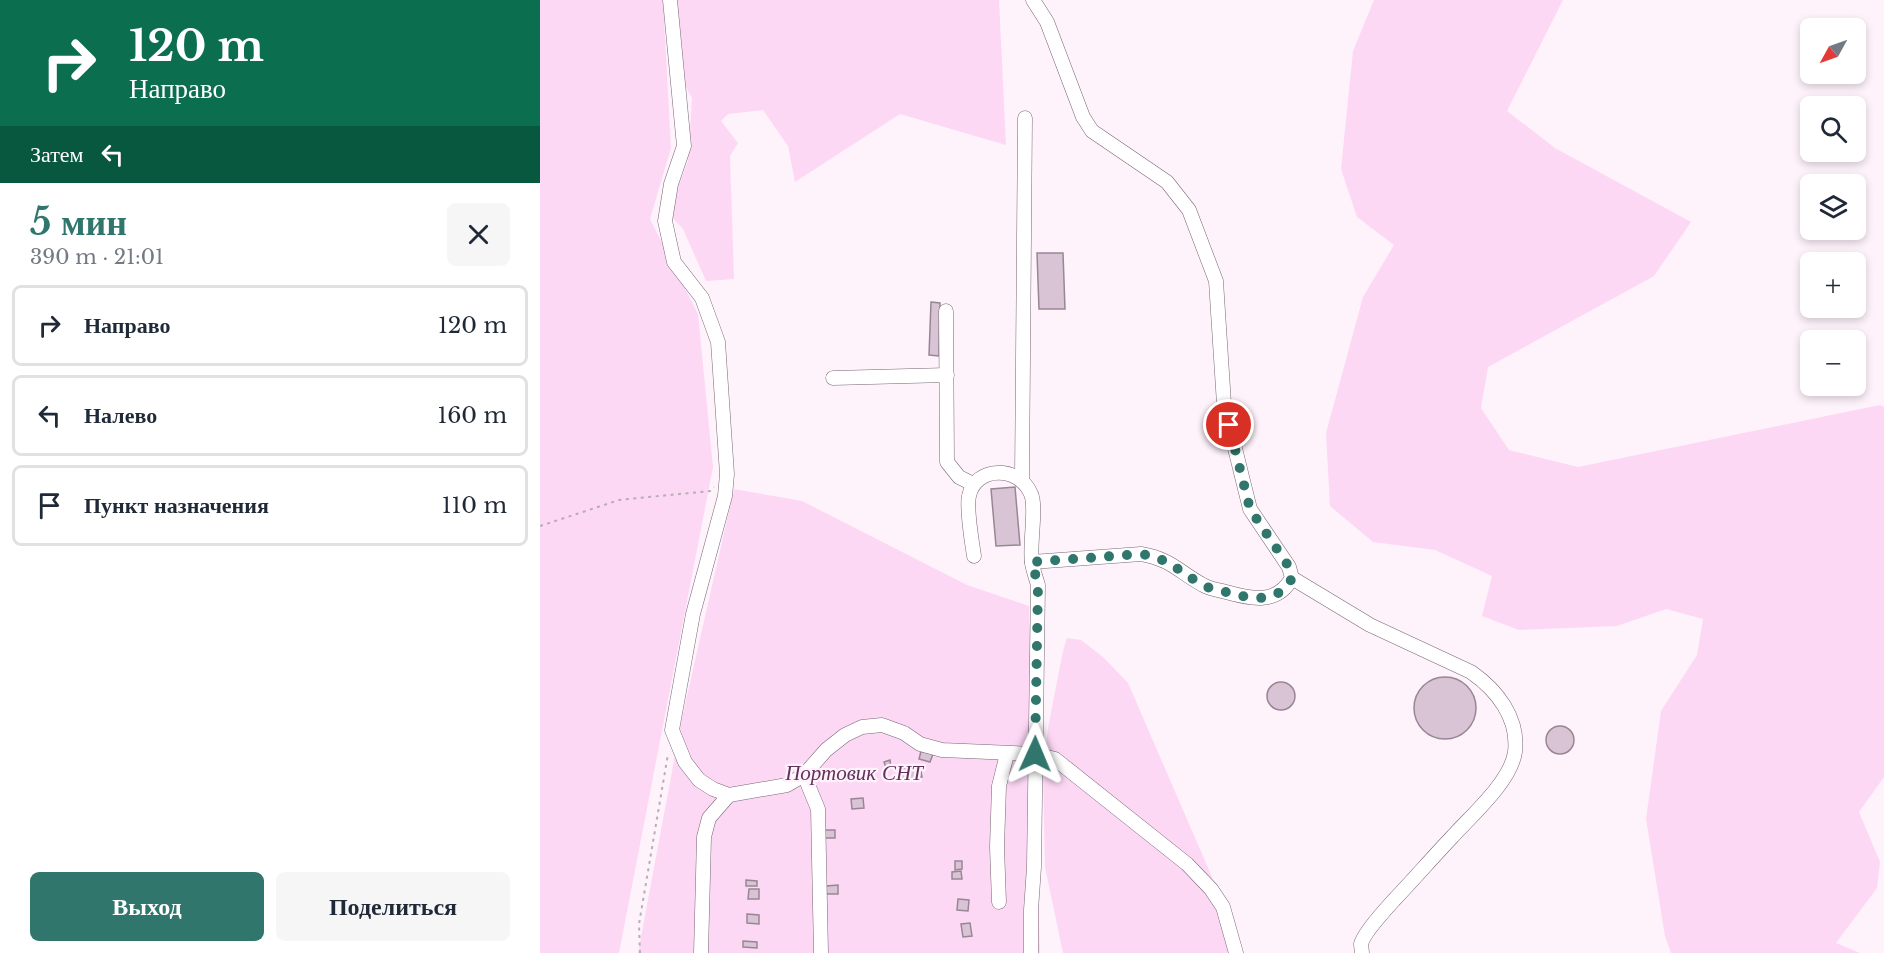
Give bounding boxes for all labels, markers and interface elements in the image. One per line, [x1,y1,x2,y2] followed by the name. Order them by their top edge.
[1800,18,1866,84] north arrow
[1800,18,1866,396] map controls
[129,20,264,72] text: 120 m
[30,24,108,102] icon: right
[129,72,226,105] text: Направо
[1800,96,1866,162] button: search
[96,138,129,171] icon: left
[30,141,84,168] text: Затем
[1800,174,1866,240] button: layers
[30,200,127,245] text: 5 мин
[447,203,510,266] button: close
[30,245,164,269] text: 390 m · 21:01
[1800,252,1866,318] button: +
[33,309,66,342] icon: right
[84,312,170,339] text: Направо
[438,312,507,339] text: 120 m
[1800,330,1866,396] button: −
[33,399,66,432] icon: left
[1203,399,1254,450] pin
[84,402,157,429] text: Налево
[437,402,507,429] text: 160 m
[1212,408,1245,441] icon: arrive
[33,489,66,522] icon: arrive
[84,492,269,519] text: Пункт назначения
[442,492,507,519] text: 110 m
[1003,722,1067,786] position arrow
[784,760,924,786] park label: Портовик СНТ
[30,872,264,941] button: Выход
[276,872,510,941] button: Поделиться

